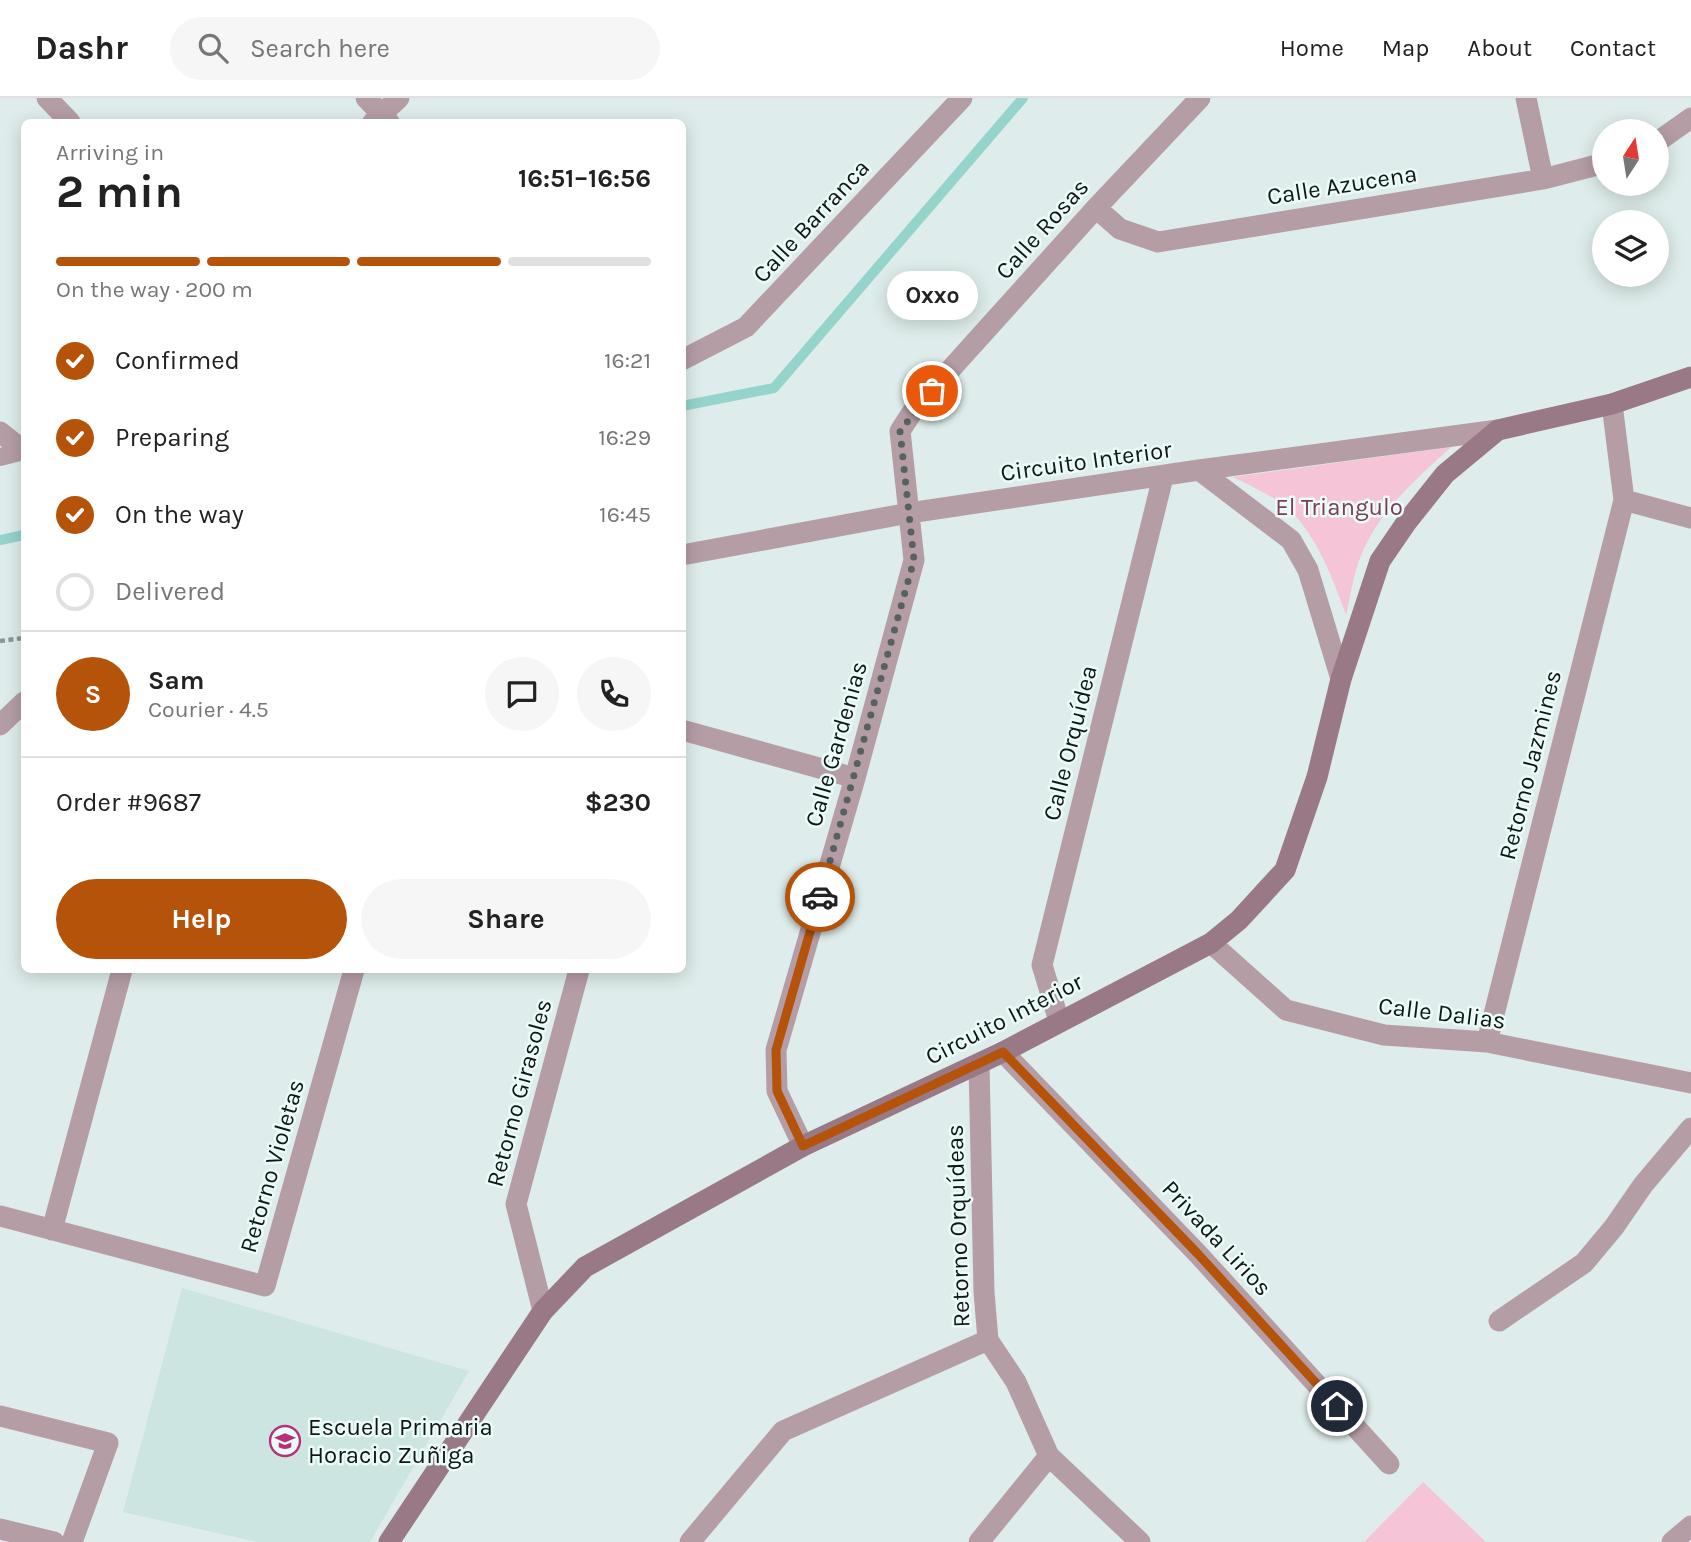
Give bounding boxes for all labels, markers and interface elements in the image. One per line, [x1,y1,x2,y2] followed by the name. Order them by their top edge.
[170,17,660,80] search box
[35,29,128,67] text: Dashr
[194,29,232,67] icon: search
[250,33,390,64] text: Search here
[1280,34,1344,62] text: Home
[1382,34,1429,62] text: Map
[1467,34,1532,62] text: About
[1570,34,1656,62] text: Contact
[1592,119,1670,196] north arrow
[1592,119,1669,287] map controls
[56,139,164,166] text: Arriving in
[747,154,875,288] street label: Calle Barranca
[1265,159,1419,211] street label: Calle Azucena
[518,163,651,194] text: 16:51–16:56
[56,165,183,219] text: 2 min
[990,173,1094,285] street label: Calle Rosas
[1592,210,1669,287] button: layers
[886,272,978,321] callout: Oxxo
[56,276,253,303] text: On the way · 200 m
[905,282,960,309] text: Oxxo
[56,342,94,380] icon: check
[115,345,240,376] text: Confirmed
[604,347,651,374] text: 16:21
[902,361,962,421] pin
[913,372,951,410] icon: bag
[56,419,94,457] icon: check
[115,422,229,453] text: Preparing
[598,424,651,451] text: 16:29
[999,435,1174,487] street label: Circuito Interior
[1275,493,1403,521] park label: El Triangulo
[56,496,94,534] icon: check
[115,499,244,530] text: On the way
[599,501,651,528] text: 16:45
[115,576,225,607] text: Delivered
[485,657,559,731] button: chat
[577,657,651,731] button: phone
[799,658,873,830] street label: Calle Gardenias
[1037,662,1103,824] street label: Calle Orquídea
[148,665,204,696] text: Sam
[1493,667,1567,863] street label: Retorno Jazmines
[85,679,101,710] text: S
[148,696,269,723] text: Courier · 4.5
[56,787,201,818] text: Order #9687
[585,787,651,818] text: $230
[785,862,855,932] courier
[801,878,839,916] icon: car
[56,879,347,959] button: Help
[361,879,651,959] button: Share
[921,967,1088,1071] street label: Circuito Interior
[1377,991,1507,1035] street label: Calle Dalias
[480,996,558,1190] street label: Retorno Girasoles
[234,1076,310,1256] street label: Retorno Violetas
[940,1124,976,1328] street label: Retorno Orquídeas
[1156,1175,1278,1301] street label: Privada Lirios
[1307,1376,1367,1436] pin
[1318,1387,1356,1425] icon: home
[308,1413,493,1469] place label: Escuela Primaria Horacio Zuñiga
[268,1424,302,1458] school or university icon: Escuela Primaria Horacio Zuñiga

